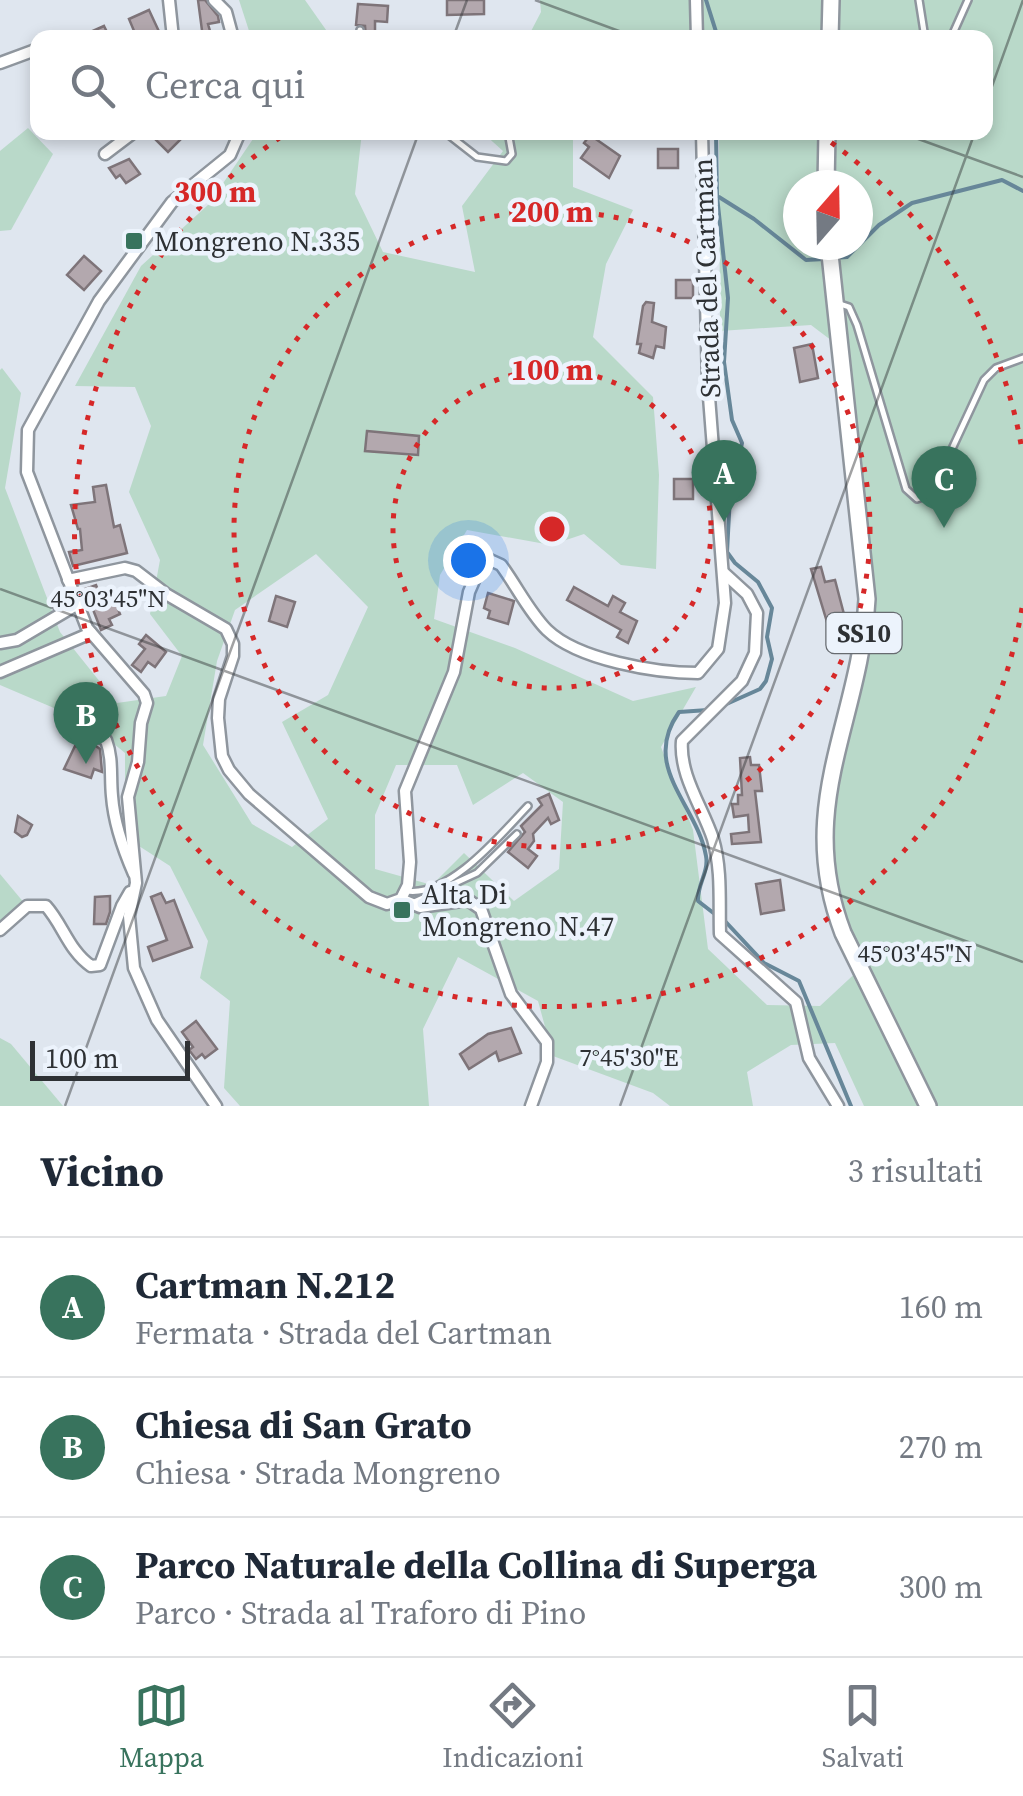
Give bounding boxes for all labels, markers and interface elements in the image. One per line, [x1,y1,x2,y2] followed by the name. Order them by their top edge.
[30,30,993,140] search box
[65,58,120,113] icon: search
[145,59,305,111] text: Cerca qui
[683,158,729,398] street label: Strada del Cartman
[783,170,873,260] north arrow
[174,171,256,212] text: 300 m
[511,191,593,232] text: 200 m
[154,222,360,260] place label: Mongreno N.335
[123,230,145,252] marker: Mongreno N.335
[511,349,593,390] text: 100 m
[692,440,756,522] pin: A
[912,446,976,528] pin: C
[534,511,570,547] centre of rings
[443,535,494,586] your location
[50,581,166,615] text: 45°03'45"N
[826,613,902,653] road number: SS10
[54,682,118,764] pin: B
[422,875,614,945] place label: Alta Di Mongreno N.47
[391,899,413,921] marker: Alta Di Mongreno N.47
[857,936,973,970] text: 45°03'45"N
[30,1036,190,1080] scale bar
[45,1039,119,1077] text: 100 m
[579,1040,679,1074] text: 7°45'30"E
[40,1142,164,1200] text: Vicino
[848,1149,983,1193] text: 3 risultati
[135,1259,395,1311] text: Cartman N.212
[62,1285,83,1329] text: A
[899,1285,983,1329] text: 160 m
[135,1311,552,1355] text: Fermata · Strada del Cartman
[135,1399,472,1451] text: Chiesa di San Grato
[62,1425,83,1469] text: B
[899,1425,983,1469] text: 270 m
[135,1451,501,1495] text: Chiesa · Strada Mongreno
[135,1539,817,1591] text: Parco Naturale della Collina di Superga
[63,1565,82,1609] text: C
[899,1565,983,1609] text: 300 m
[135,1591,586,1635] text: Parco · Strada al Traforo di Pino
[119,1678,204,1776] tab: Mappa
[442,1678,584,1776] tab: Indicazioni
[822,1678,904,1776] tab: Salvati

